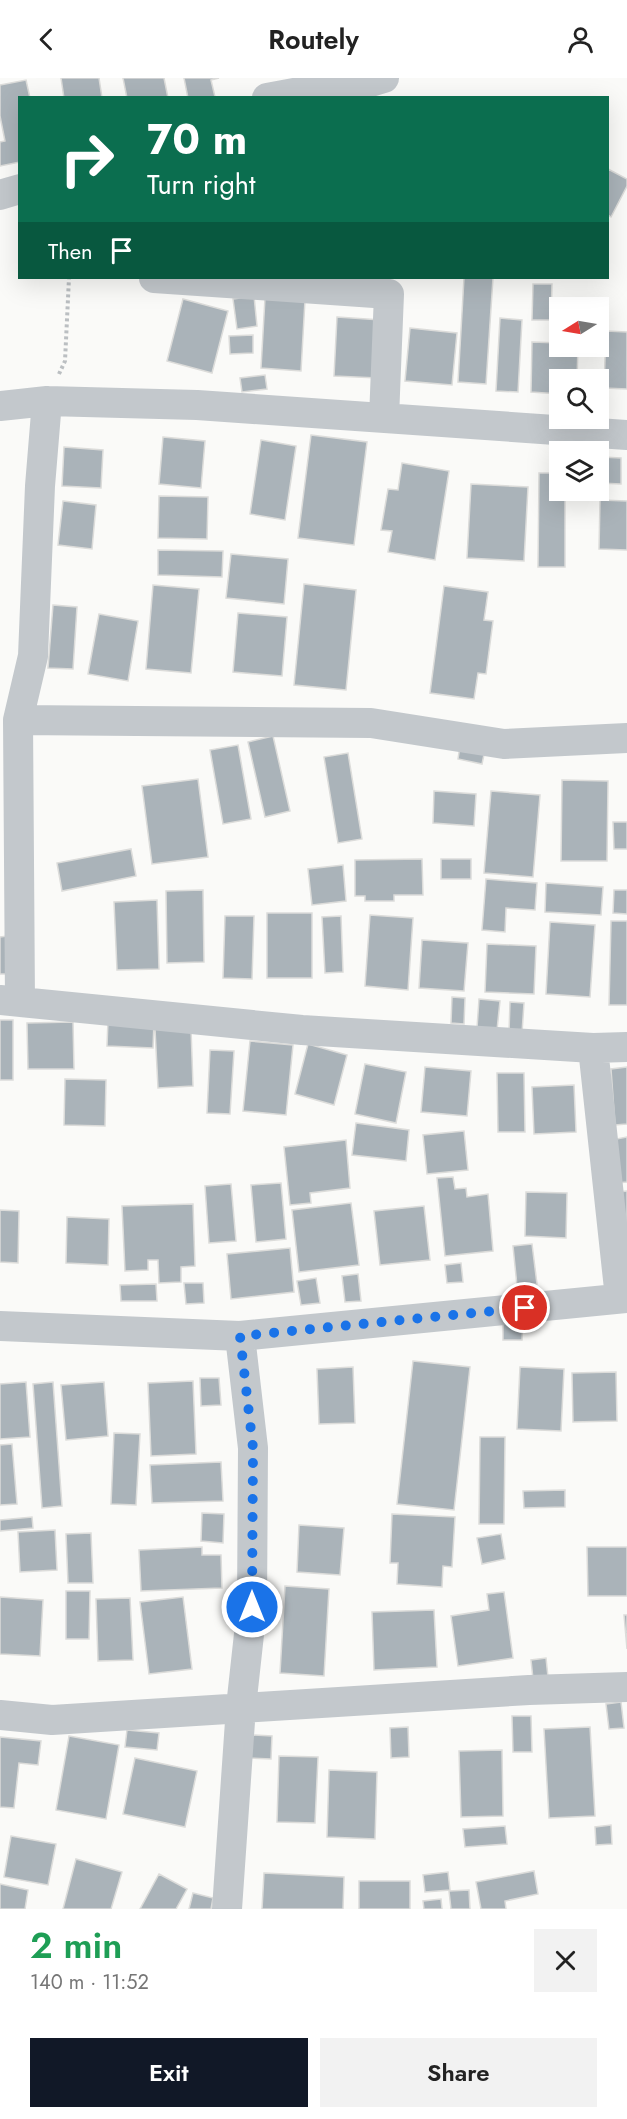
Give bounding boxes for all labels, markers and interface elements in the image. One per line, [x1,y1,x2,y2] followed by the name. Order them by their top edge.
[268,20,359,59] text: Routely
[30,23,63,56] icon: back
[564,23,597,56] icon: person
[147,109,247,170] text: 70 m
[48,120,126,198] icon: right
[147,165,255,204] text: Turn right
[105,234,138,267] icon: arrive
[48,235,93,267] text: Then
[549,297,609,357] north arrow
[549,297,609,501] map controls
[549,369,609,429] button: search
[549,441,609,501] button: layers
[499,1282,550,1333] pin
[508,1291,541,1324] icon: arrive
[220,1575,284,1639] position arrow
[30,1919,122,1971] text: 2 min
[534,1929,597,1992] button: close
[30,1968,149,1997] text: 140 m · 11:52
[30,2038,308,2107] button: Exit
[320,2038,597,2107] button: Share

